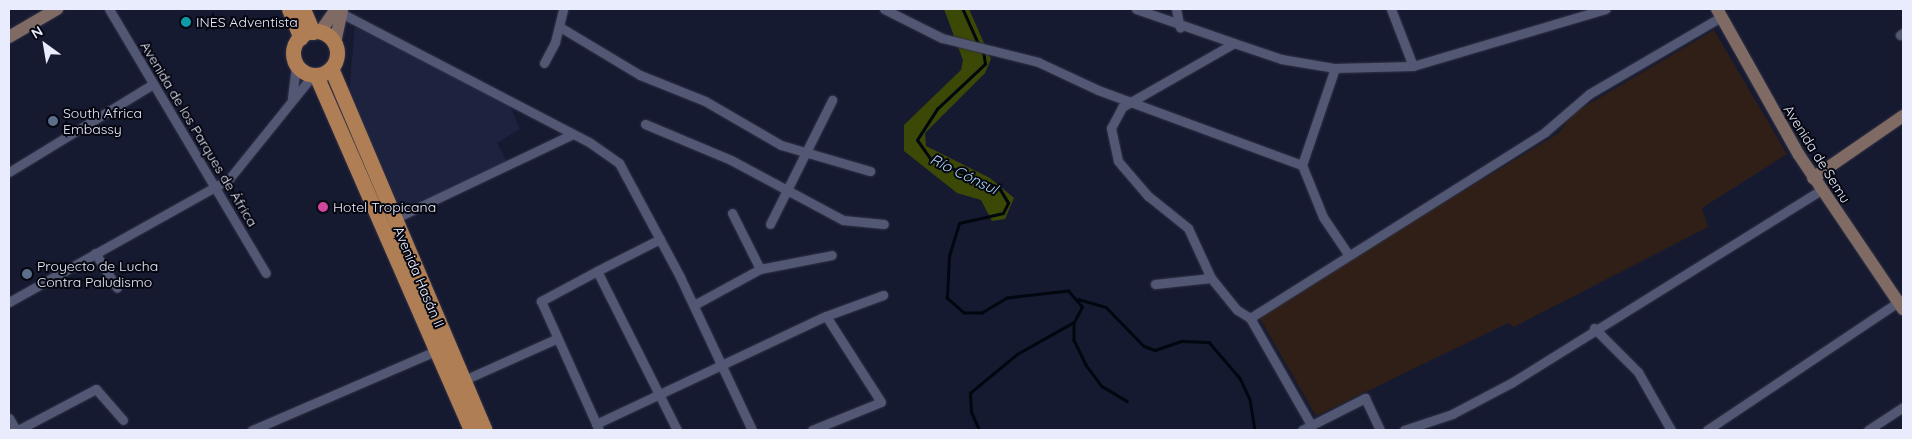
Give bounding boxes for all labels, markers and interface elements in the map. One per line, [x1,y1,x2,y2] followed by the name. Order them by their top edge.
[196,14,298,30] place label: INES Adventista
[180,16,192,28] marker: INES Adventista
[20,20,70,70] north arrow
[28,22,46,43] text: N
[137,38,261,230] street label: Avenida de los Parques de África
[1780,102,1854,206] street label: Avenida de Semu
[63,105,142,138] place label: South Africa Embassy
[47,115,59,127] marker: South Africa Embassy
[927,150,1001,198] water label: Río Cónsul
[333,199,436,215] place label: Hotel Tropicana
[317,201,329,213] marker: Hotel Tropicana
[390,224,448,330] street label: Avenida Hasán II
[37,258,158,290] place label: Proyecto de Lucha Contra Paludismo
[21,268,33,280] marker: Proyecto de Lucha Contra Paludismo

